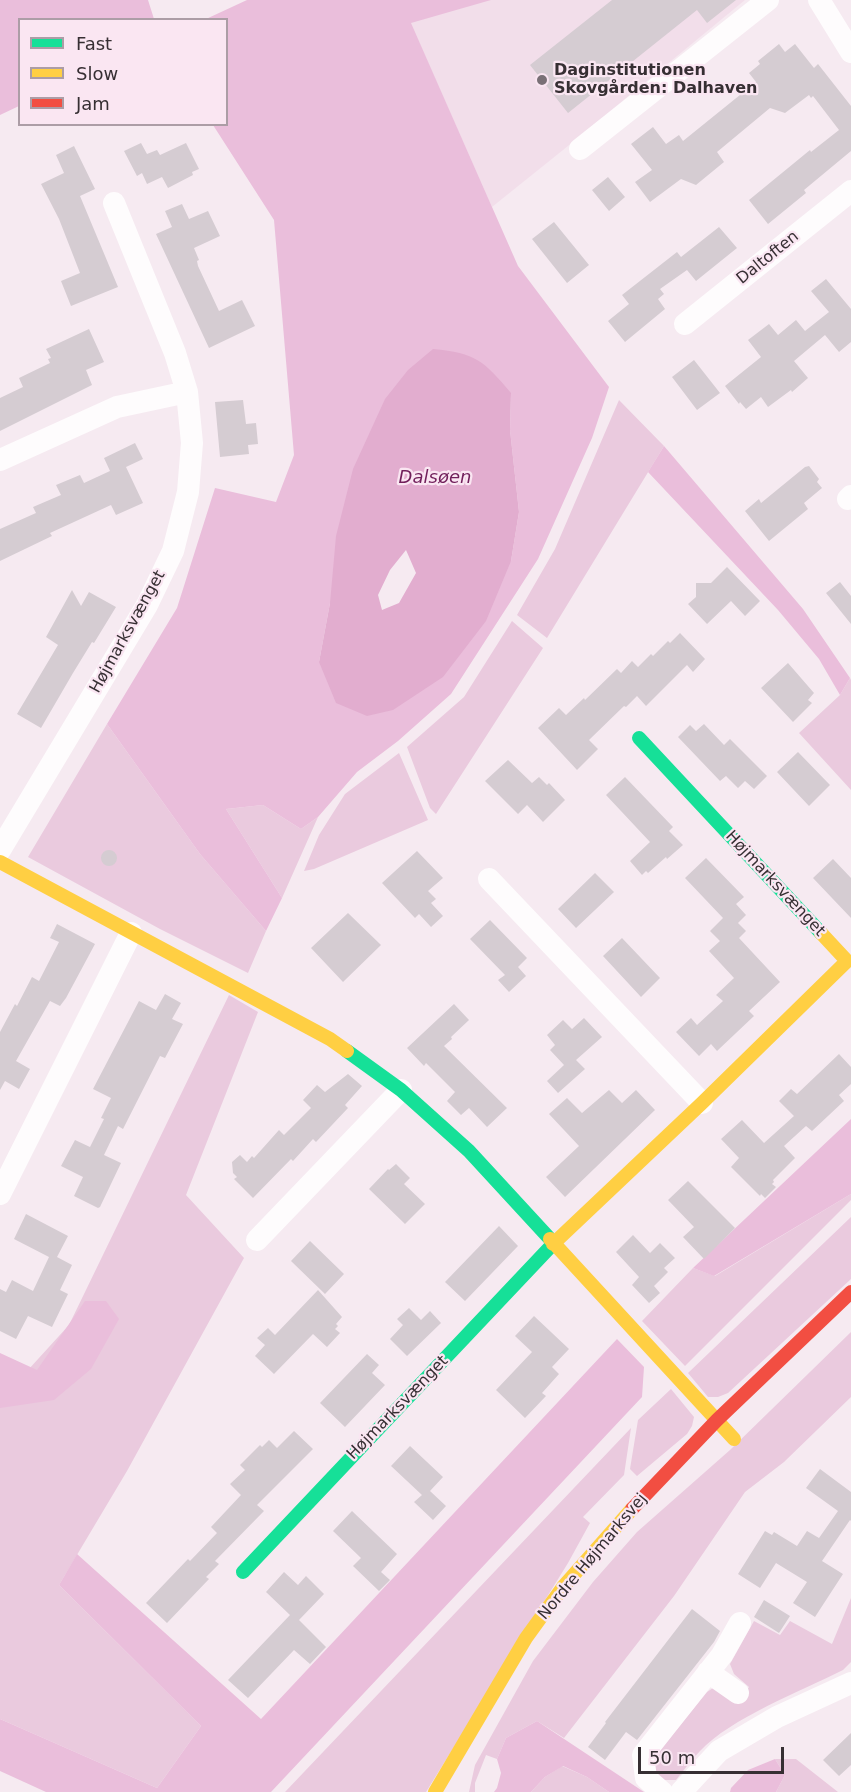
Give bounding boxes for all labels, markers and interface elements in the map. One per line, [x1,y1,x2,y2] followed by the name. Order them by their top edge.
[18,18,228,126] legend
[76,33,112,54] text: Fast
[554,61,757,99] place label: Daginstitutionen Skovgården: Dalhaven
[76,63,118,84] text: Slow
[535,73,549,87] marker: Daginstitutionen Skovgården: Dalhaven
[76,93,110,114] text: Jam
[733,227,803,289] street label: Daltoften
[399,467,471,489] water label: Dalsøen
[86,567,170,697] street label: Højmarksvænget
[721,827,829,941] street label: Højmarksvænget
[343,1352,453,1464] street label: Højmarksvænget
[535,1490,651,1624] street label: Nordre Højmarksvej
[641,1735,786,1773] scale bar
[649,1747,695,1768] text: 50 m

